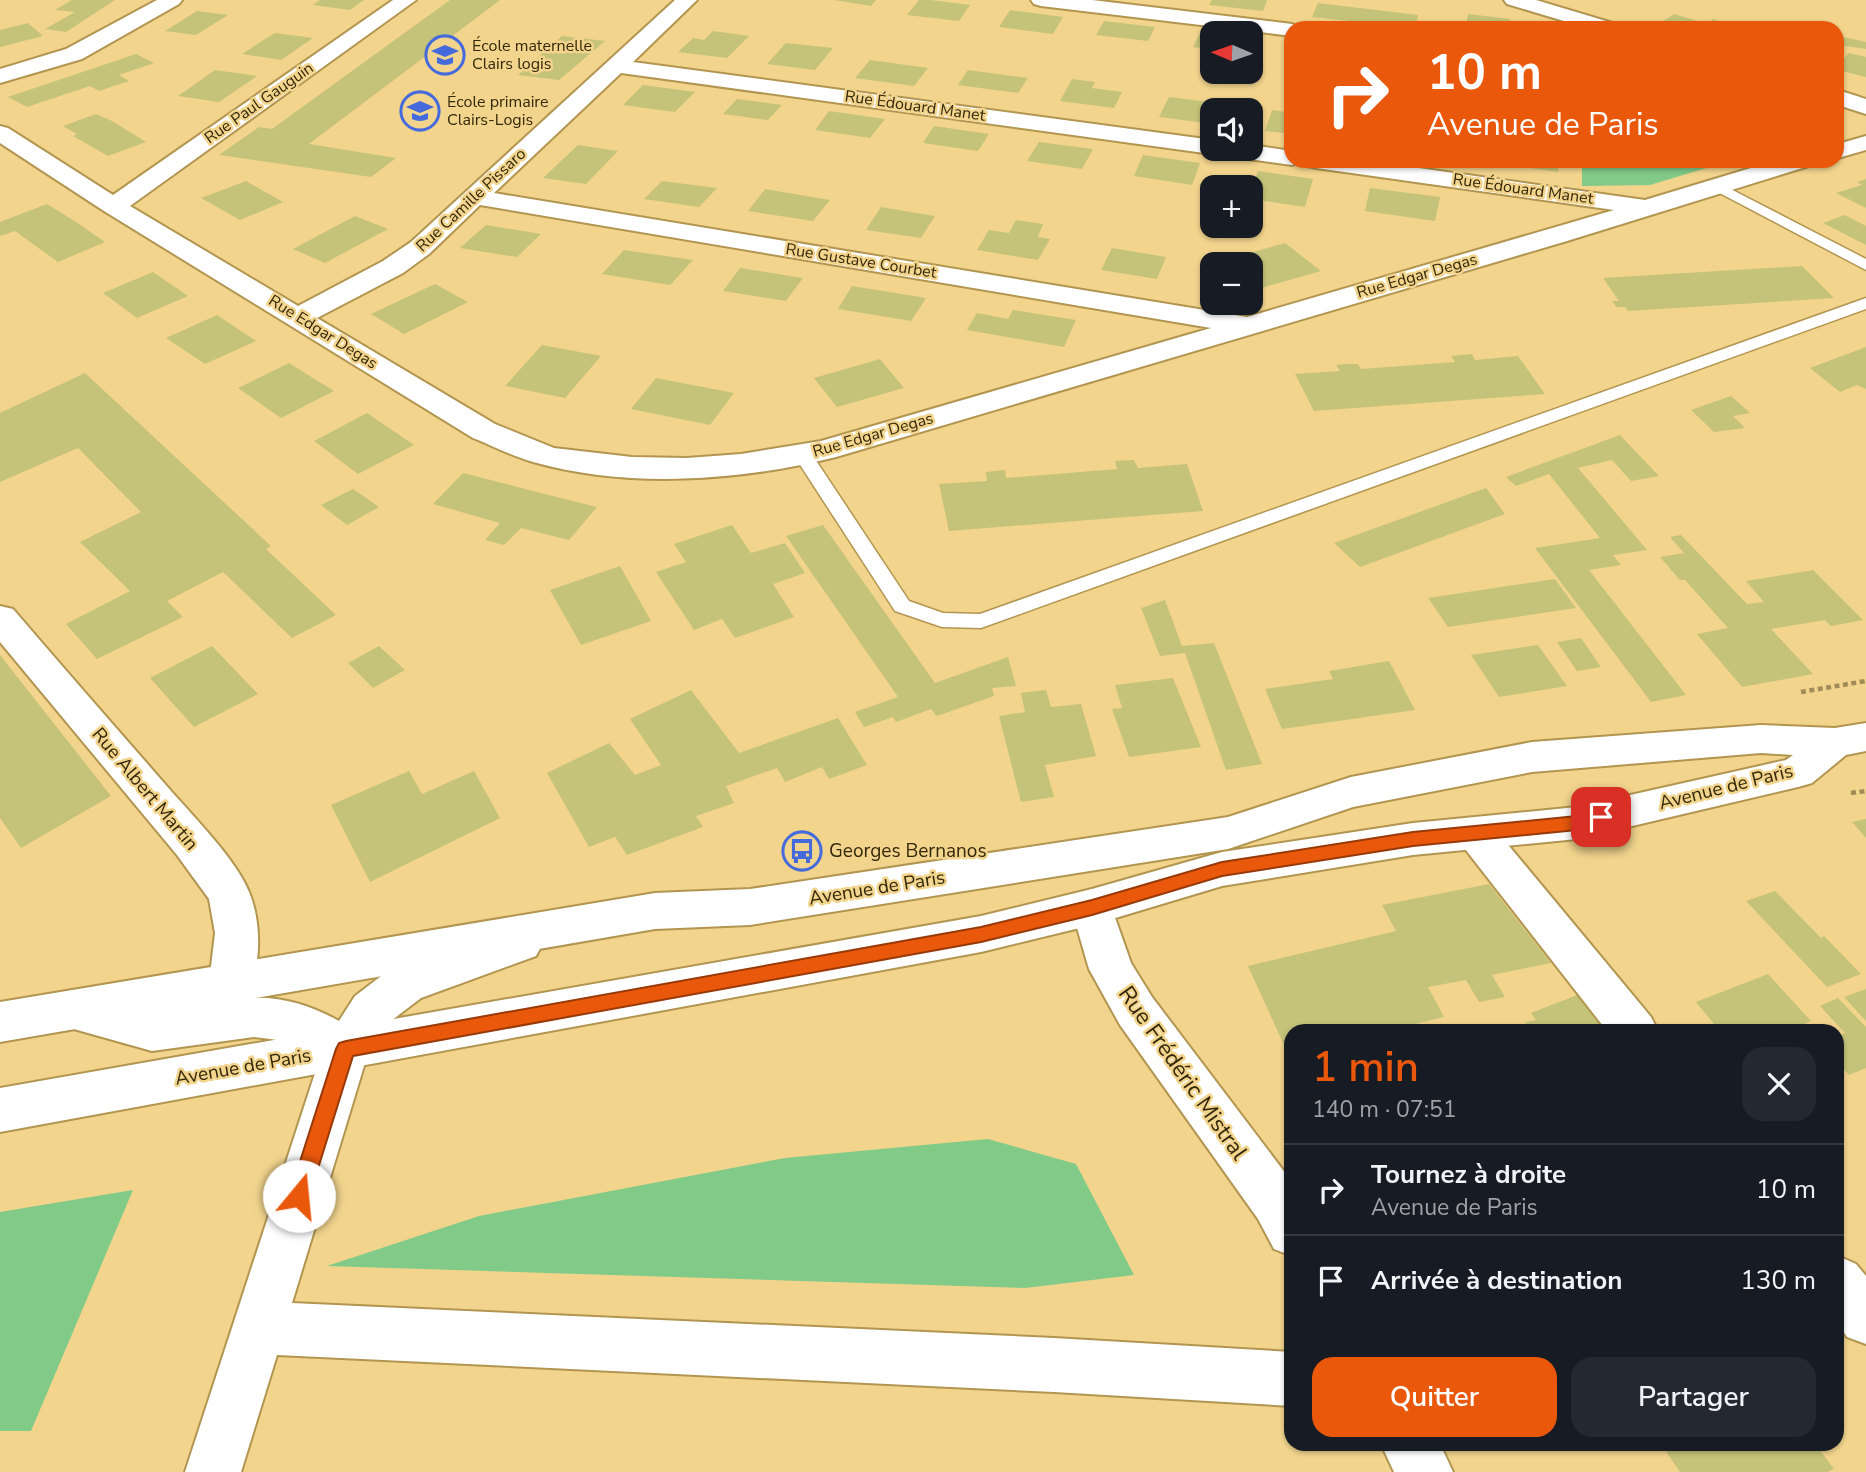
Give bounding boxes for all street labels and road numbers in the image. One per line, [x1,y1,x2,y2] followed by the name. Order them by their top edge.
[200,57,318,149] street label: Rue Paul Gauguin
[843,85,987,127] street label: Rue Édouard Manet
[411,143,531,257] street label: Rue Camille Pissaro
[1451,168,1595,210] street label: Rue Édouard Manet
[784,238,938,284] street label: Rue Gustave Courbet
[1354,248,1480,304] street label: Rue Edgar Degas
[264,290,382,374] street label: Rue Edgar Degas
[810,407,936,463] street label: Rue Edgar Degas
[86,722,204,856] street label: Rue Albert Martin
[1656,758,1796,816] street label: Avenue de Paris
[807,864,947,912] street label: Avenue de Paris
[1111,980,1255,1166] street label: Rue Frédéric Mistral
[173,1042,313,1092] street label: Avenue de Paris

